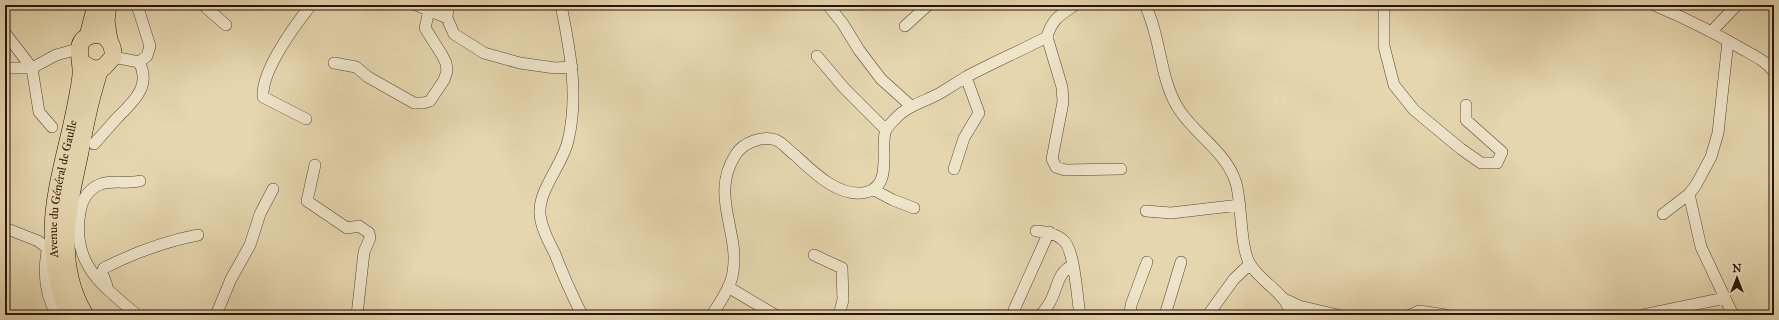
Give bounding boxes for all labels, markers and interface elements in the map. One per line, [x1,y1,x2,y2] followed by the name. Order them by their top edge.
[46,119,80,260] street label: Avenue du Général de Gaulle
[1717,258,1757,298] north arrow
[1732,262,1742,275] text: N

